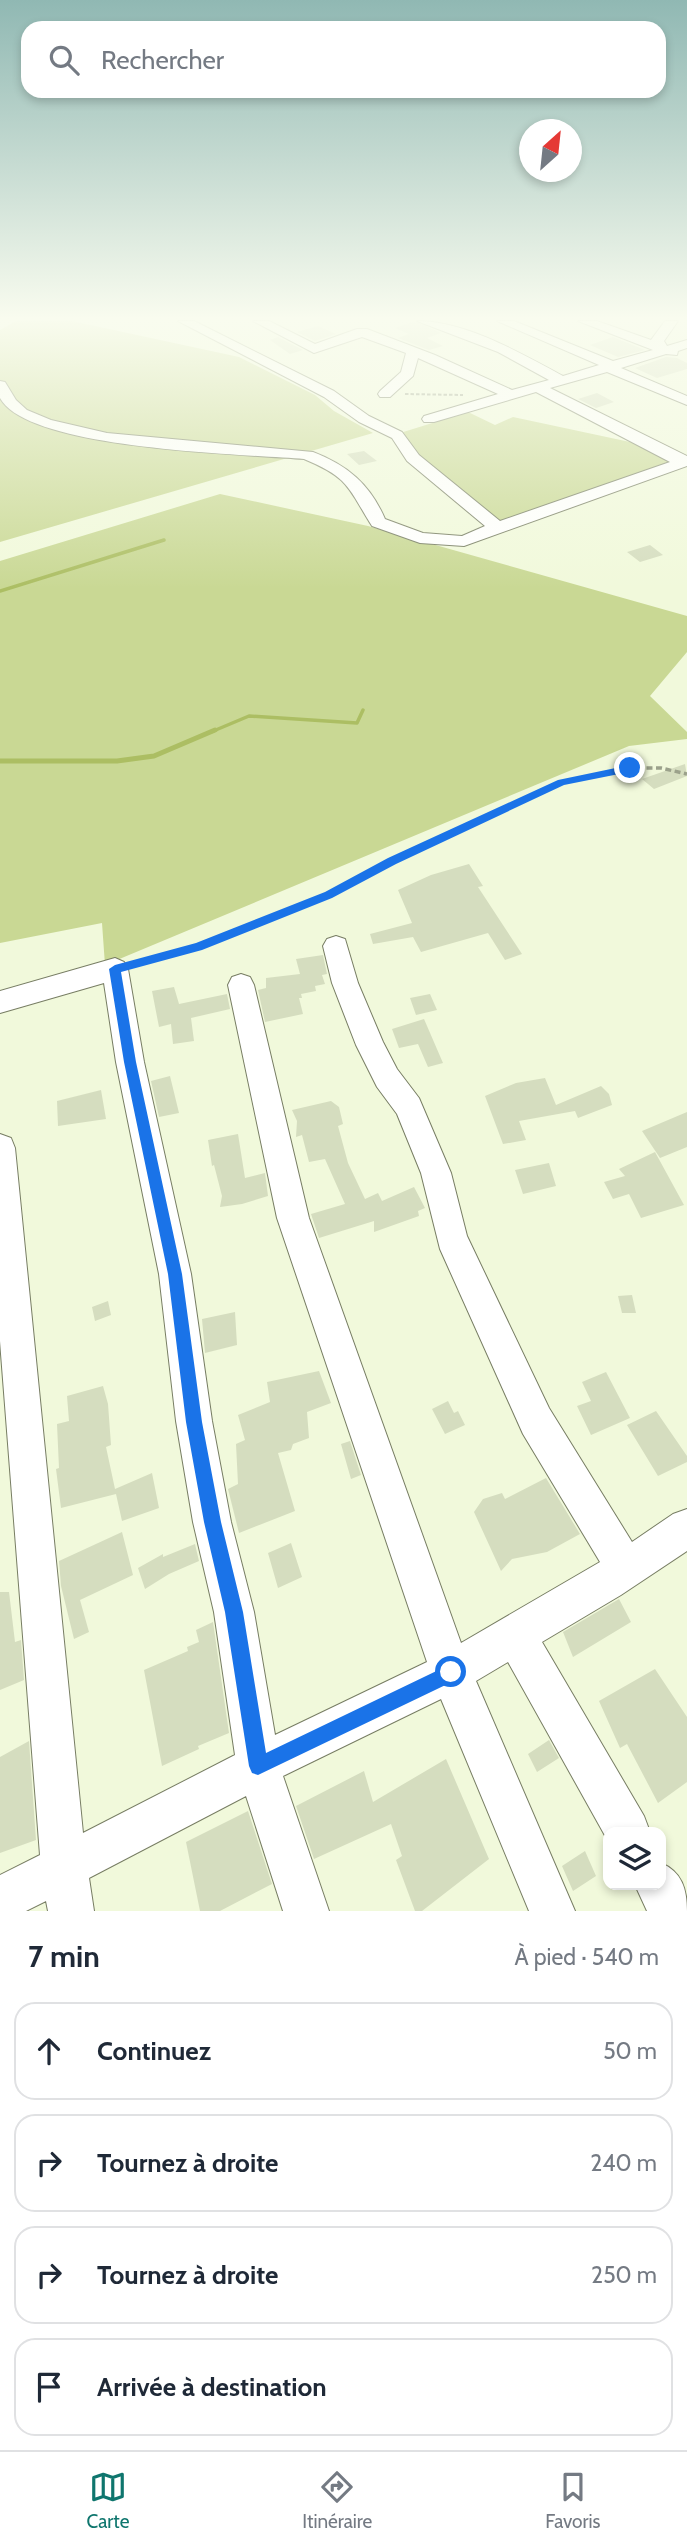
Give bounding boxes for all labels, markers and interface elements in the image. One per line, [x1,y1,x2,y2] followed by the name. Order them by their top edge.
[21,21,666,98] search box
[45,41,83,79] icon: search
[101,44,224,76] text: Rechercher
[519,119,582,182] north arrow
[614,752,645,783] route end
[435,1656,466,1687] route start
[603,1827,666,1890] map controls
[603,1827,666,1890] button: layers
[28,1938,100,1975] text: 7 min
[514,1943,659,1971] text: À pied · 540 m
[30,2032,68,2070] icon: ahead
[97,2035,211,2067] text: Continuez
[603,2037,657,2065] text: 50 m
[30,2144,68,2182] icon: right
[97,2147,279,2179] text: Tournez à droite
[590,2149,657,2177] text: 240 m
[30,2256,68,2294] icon: right
[97,2259,279,2291] text: Tournez à droite
[591,2261,657,2289] text: 250 m
[30,2368,68,2406] icon: arrive
[97,2371,327,2403] text: Arrivée à destination
[86,2468,129,2533] tab: Carte
[302,2468,372,2533] tab: Itinéraire
[545,2468,600,2533] tab: Favoris

